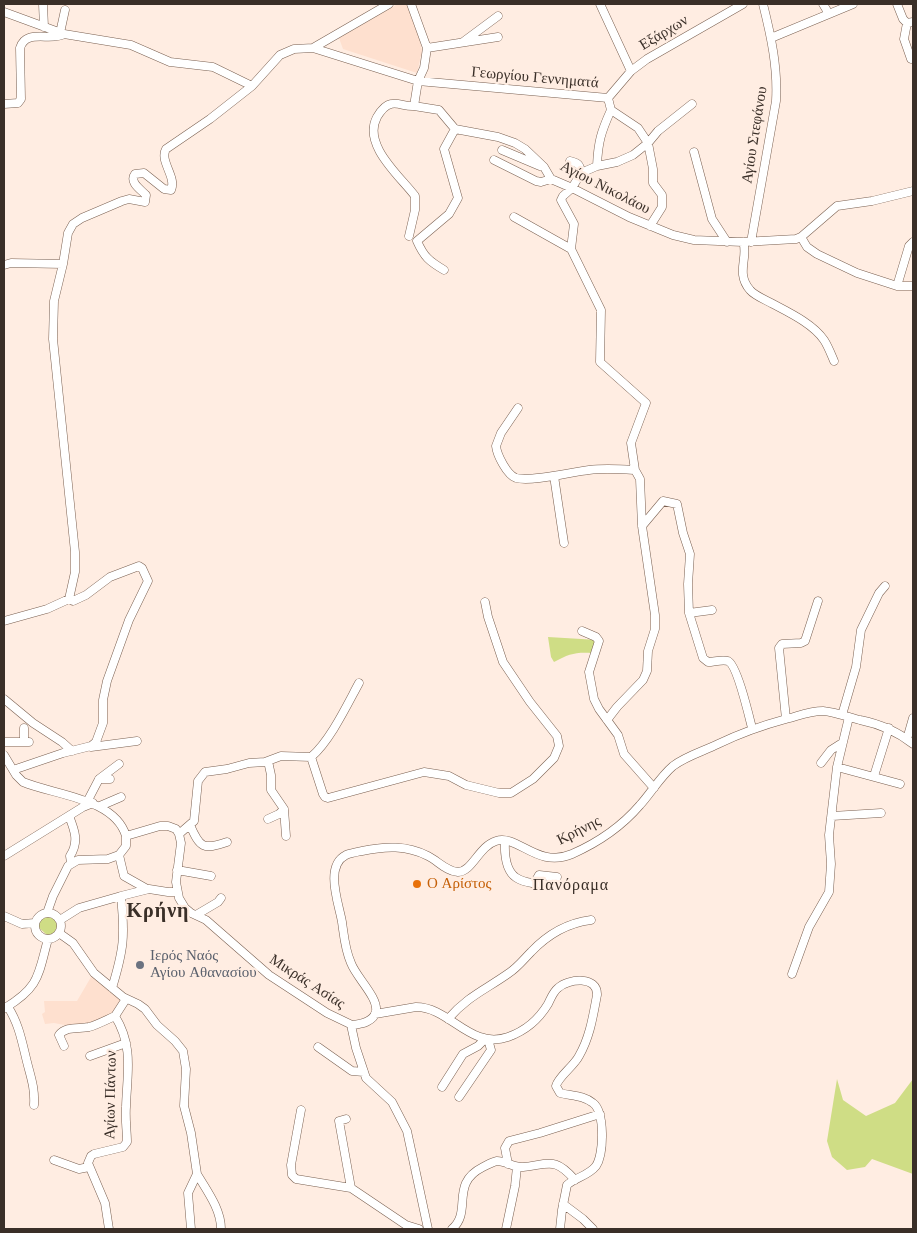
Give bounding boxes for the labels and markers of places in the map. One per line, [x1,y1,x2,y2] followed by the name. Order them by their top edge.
[427,875,491,893] place label: Ο Αρίστος
[411,878,423,890] marker: Ο Αρίστος
[150,947,257,982] place label: Ιερός Ναός Αγίου Αθανασίου
[134,959,146,971] marker: Ιερός Ναός Αγίου Αθανασίου

